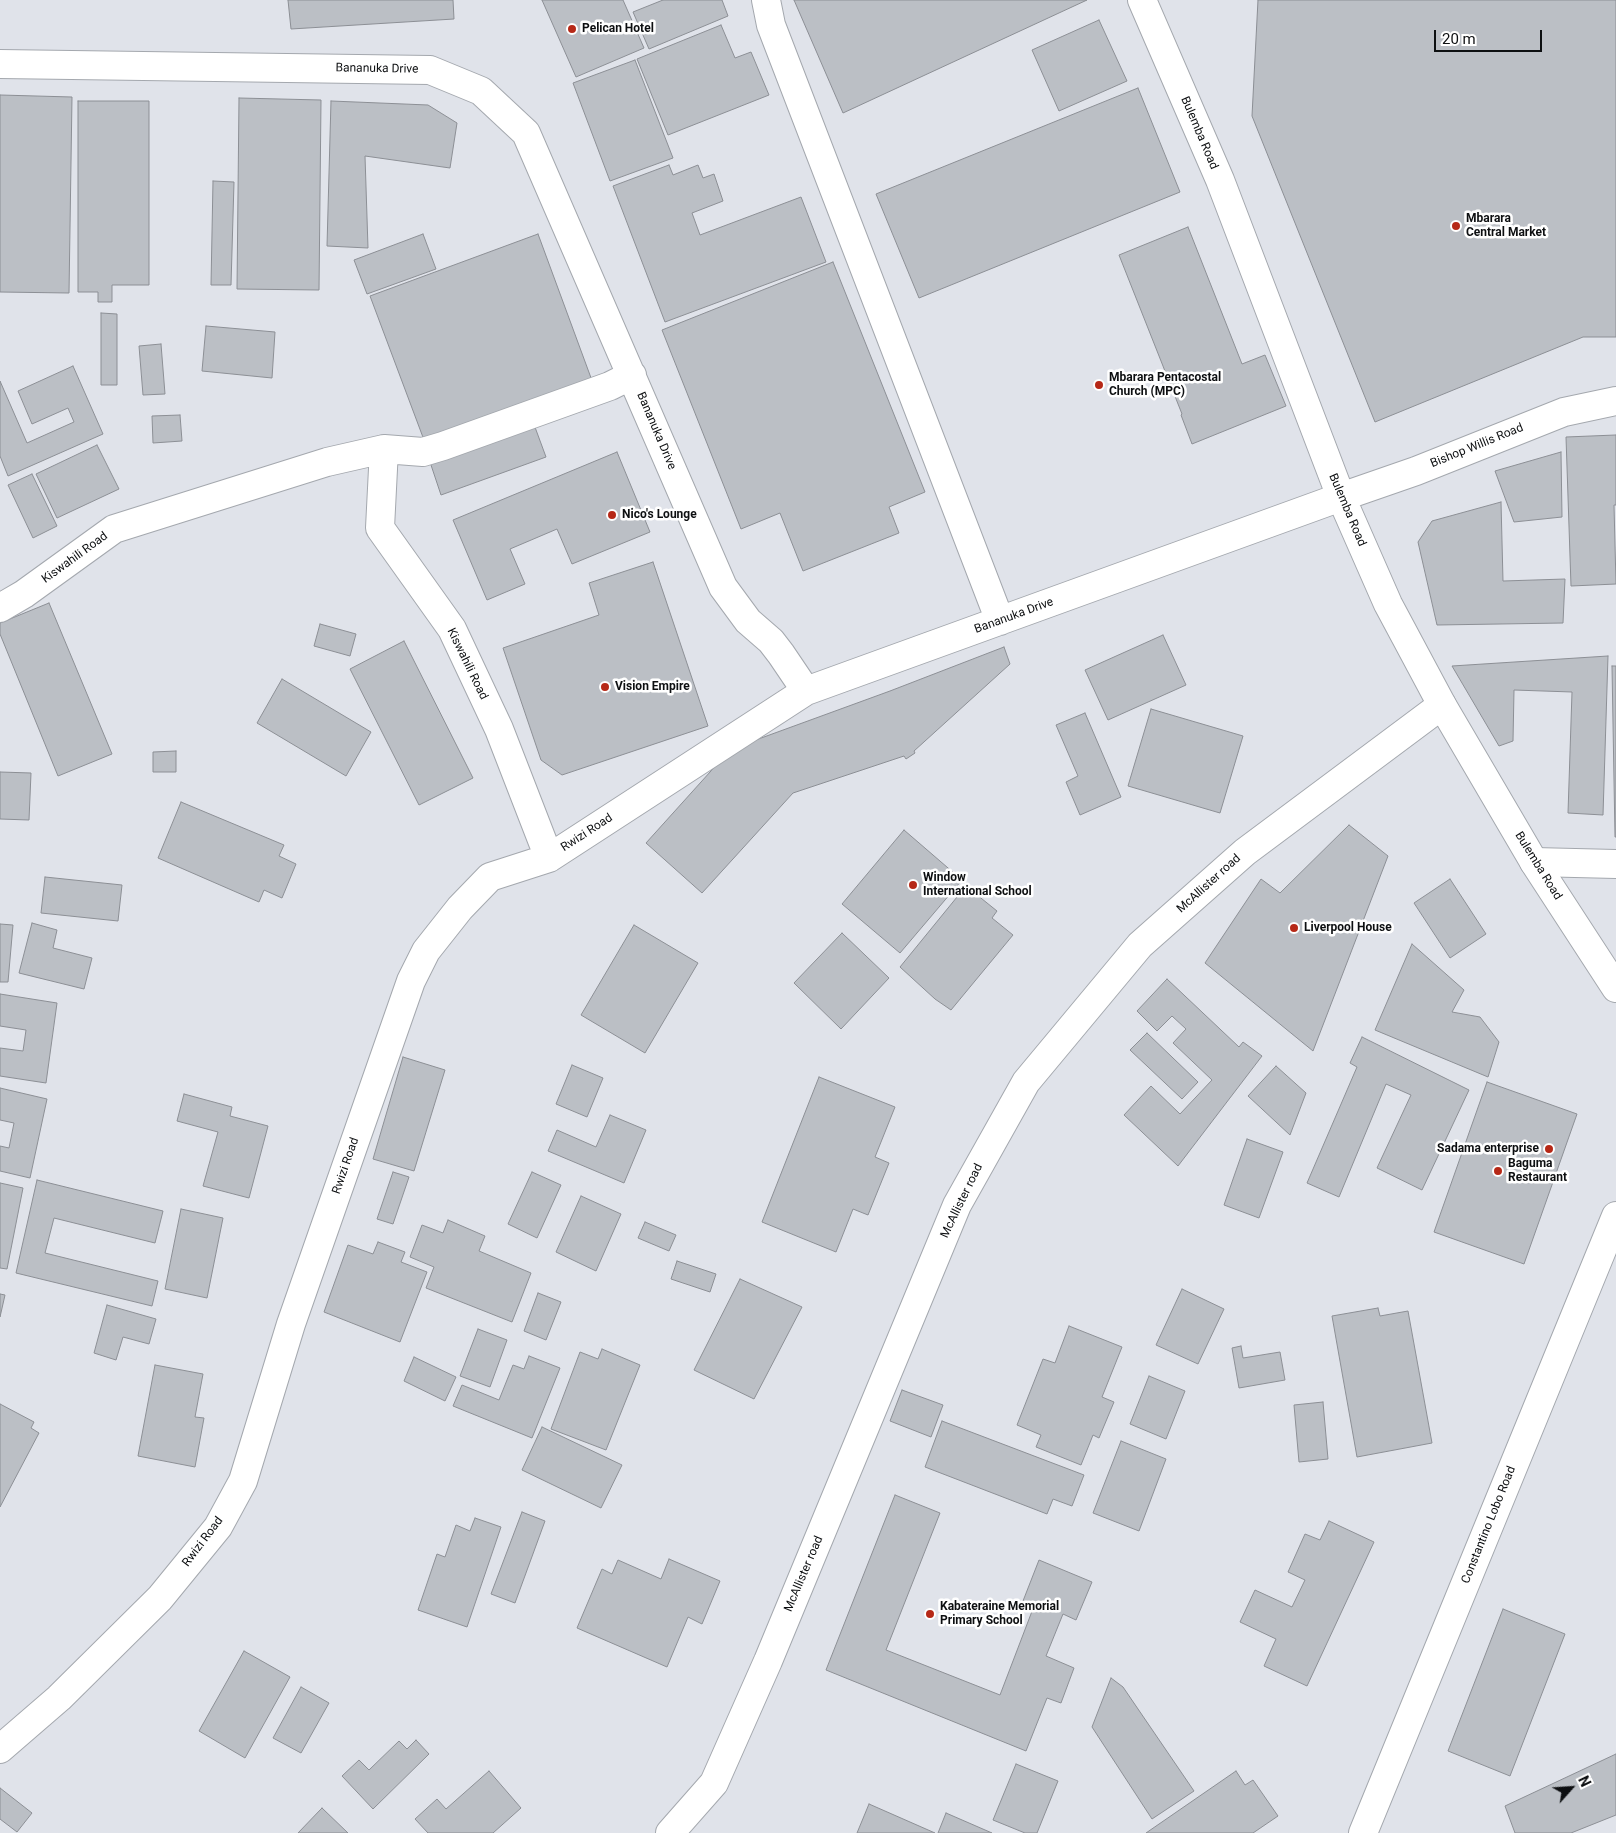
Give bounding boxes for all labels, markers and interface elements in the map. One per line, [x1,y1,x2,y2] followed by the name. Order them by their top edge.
[1436,20,1544,52] scale bar
[582,22,654,36] place label: Pelican Hotel
[566,23,578,35] marker: Pelican Hotel
[1442,30,1476,48] text: 20 m
[335,61,419,77] street label: Bananuka Drive
[1177,94,1221,172] street label: Bulemba Road
[1466,212,1546,240] place label: Mbarara Central Market
[1450,220,1462,232] marker: Mbarara Central Market
[1109,371,1221,399] place label: Mbarara Pentacostal Church (MPC)
[1093,379,1105,391] marker: Mbarara Pentacostal Church (MPC)
[633,390,679,472] street label: Bananuka Drive
[1429,421,1525,471] street label: Bishop Willis Road
[1325,471,1369,549] street label: Bulemba Road
[622,508,697,522] place label: Nico's Lounge
[606,509,618,521] marker: Nico's Lounge
[39,529,111,587] street label: Kiswahili Road
[973,595,1055,637] street label: Bananuka Drive
[443,626,491,702] street label: Kiswahili Road
[615,680,690,694] place label: Vision Empire
[599,681,611,693] marker: Vision Empire
[558,811,616,855] street label: Rwizi Road
[1511,829,1565,903] street label: Bulemba Road
[1174,852,1244,916] street label: McAllister road
[923,871,1032,899] place label: Window International School
[907,879,919,891] marker: Window International School
[1304,921,1392,935] place label: Liverpool House
[1288,922,1300,934] marker: Liverpool House
[330,1136,362,1196] street label: Rwizi Road
[1437,1142,1539,1156] place label: Sadama enterprise
[1543,1143,1555,1155] marker: Sadama enterprise
[1508,1157,1567,1185] place label: Baguma Restaurant
[938,1161,986,1241] street label: McAllister road
[1492,1165,1504,1177] marker: Baguma Restaurant
[1459,1464,1519,1586] street label: Constantino Lobo Road
[180,1514,226,1570] street label: Rwizi Road
[782,1534,826,1614] street label: McAllister road
[940,1600,1059,1628] place label: Kabateraine Memorial Primary School
[924,1608,936,1620] marker: Kabateraine Memorial Primary School
[1546,1763,1596,1813] north arrow
[1575,1773,1594,1789] text: N

